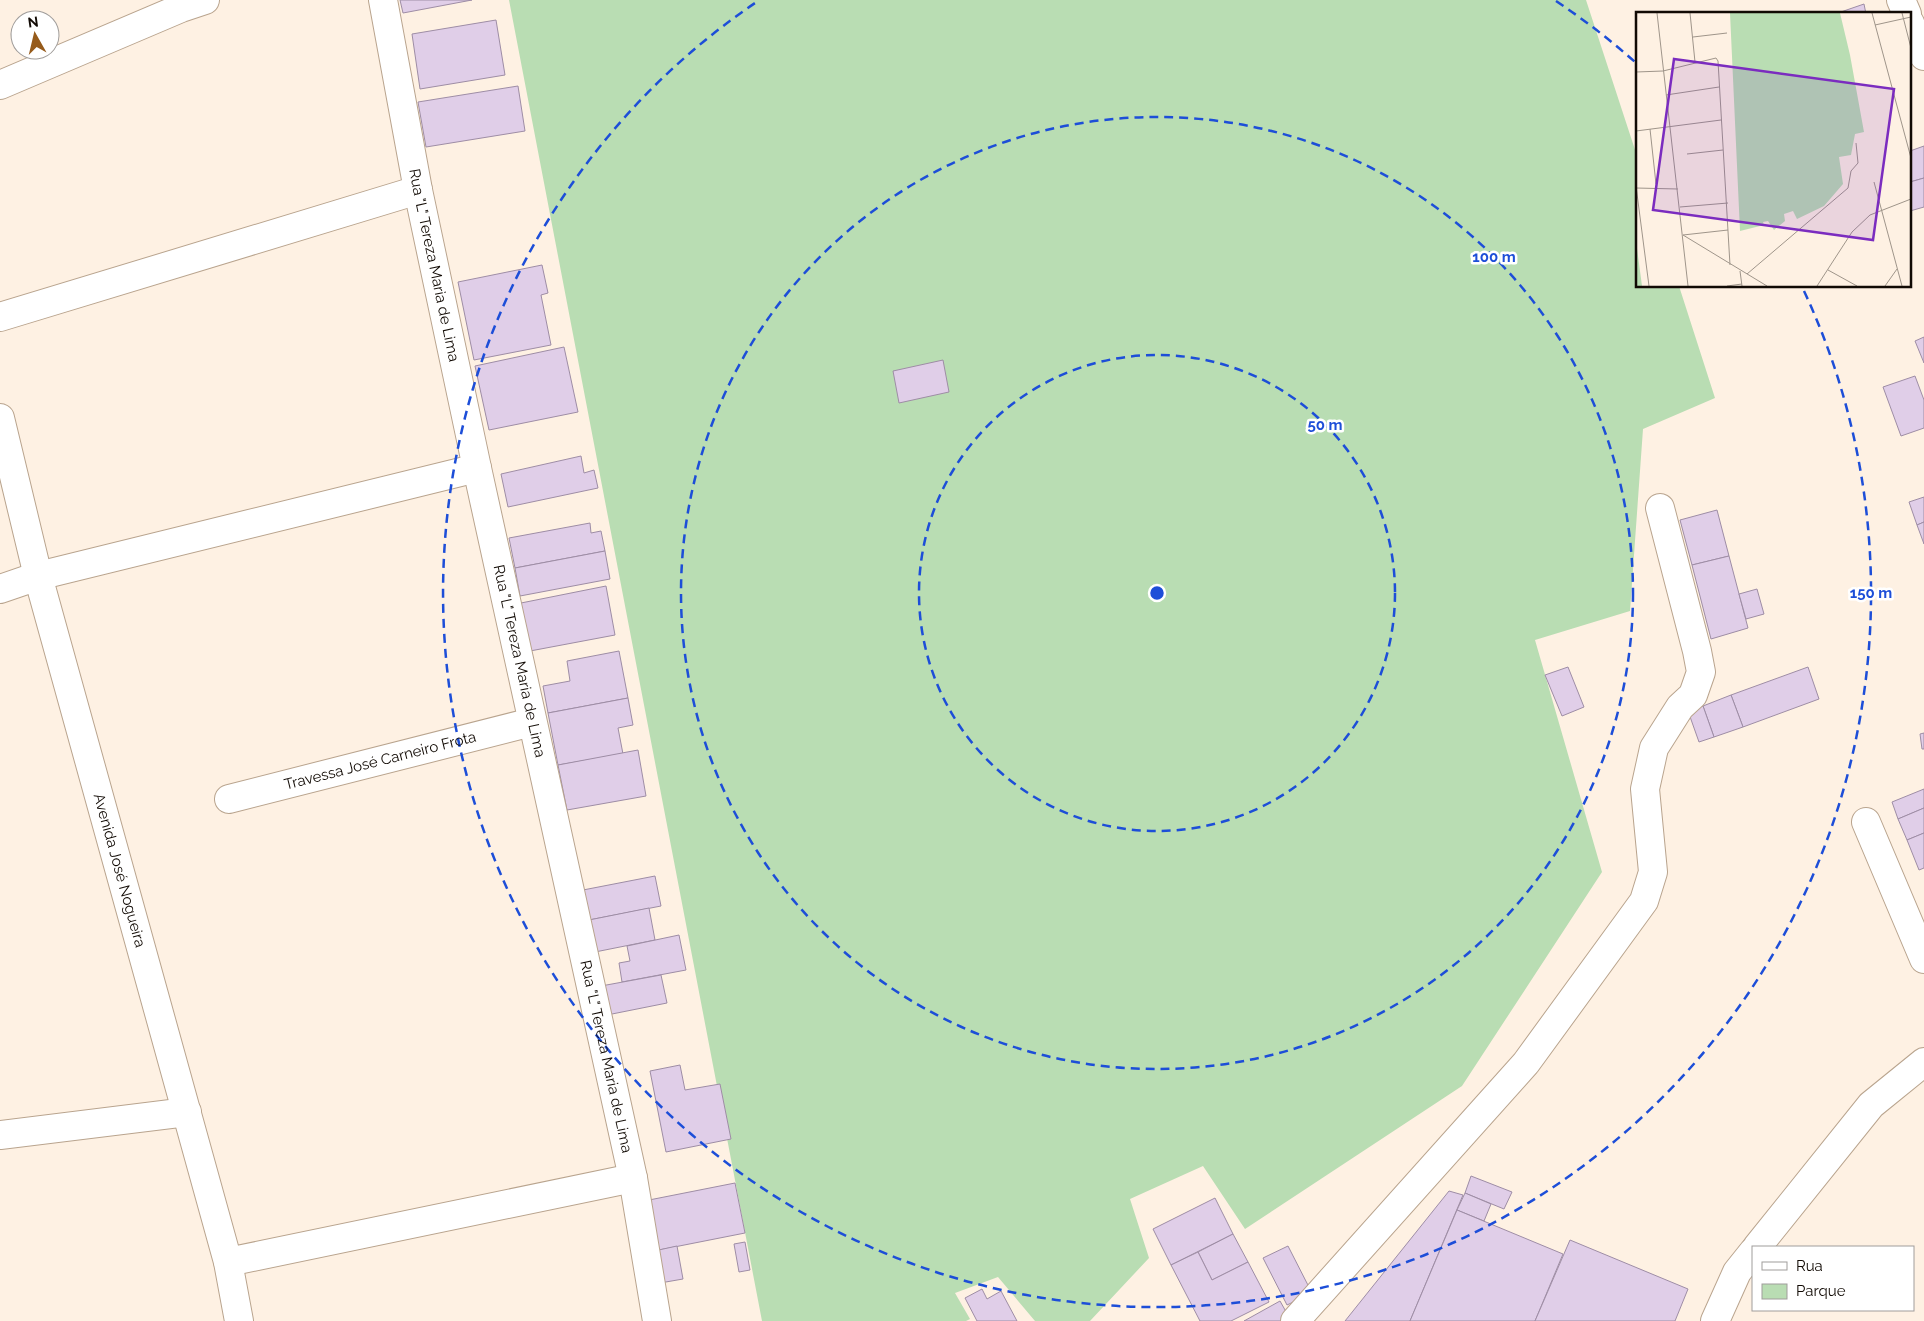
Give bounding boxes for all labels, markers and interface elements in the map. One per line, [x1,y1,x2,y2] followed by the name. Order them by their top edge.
[10,10,60,60] north arrow
[1636,12,1912,288] inset map
[27,13,40,31] text: N
[405,167,463,363] street label: Rua "L" Tereza Maria de Lima
[1472,248,1516,266] text: 100 m
[1307,416,1343,434] text: 50 m
[490,563,549,759] street label: Rua "L" Tereza Maria de Lima
[1148,584,1166,602] centre of rings
[1850,584,1892,602] text: 150 m
[282,728,478,794] street label: Travessa José Carneiro Frota
[90,791,149,950] street label: Avenida José Nogueira
[576,959,636,1155] street label: Rua "L" Tereza Maria de Lima
[1752,1246,1914,1311] legend
[1796,1257,1823,1275] text: Rua
[1796,1282,1846,1300] text: Parque

